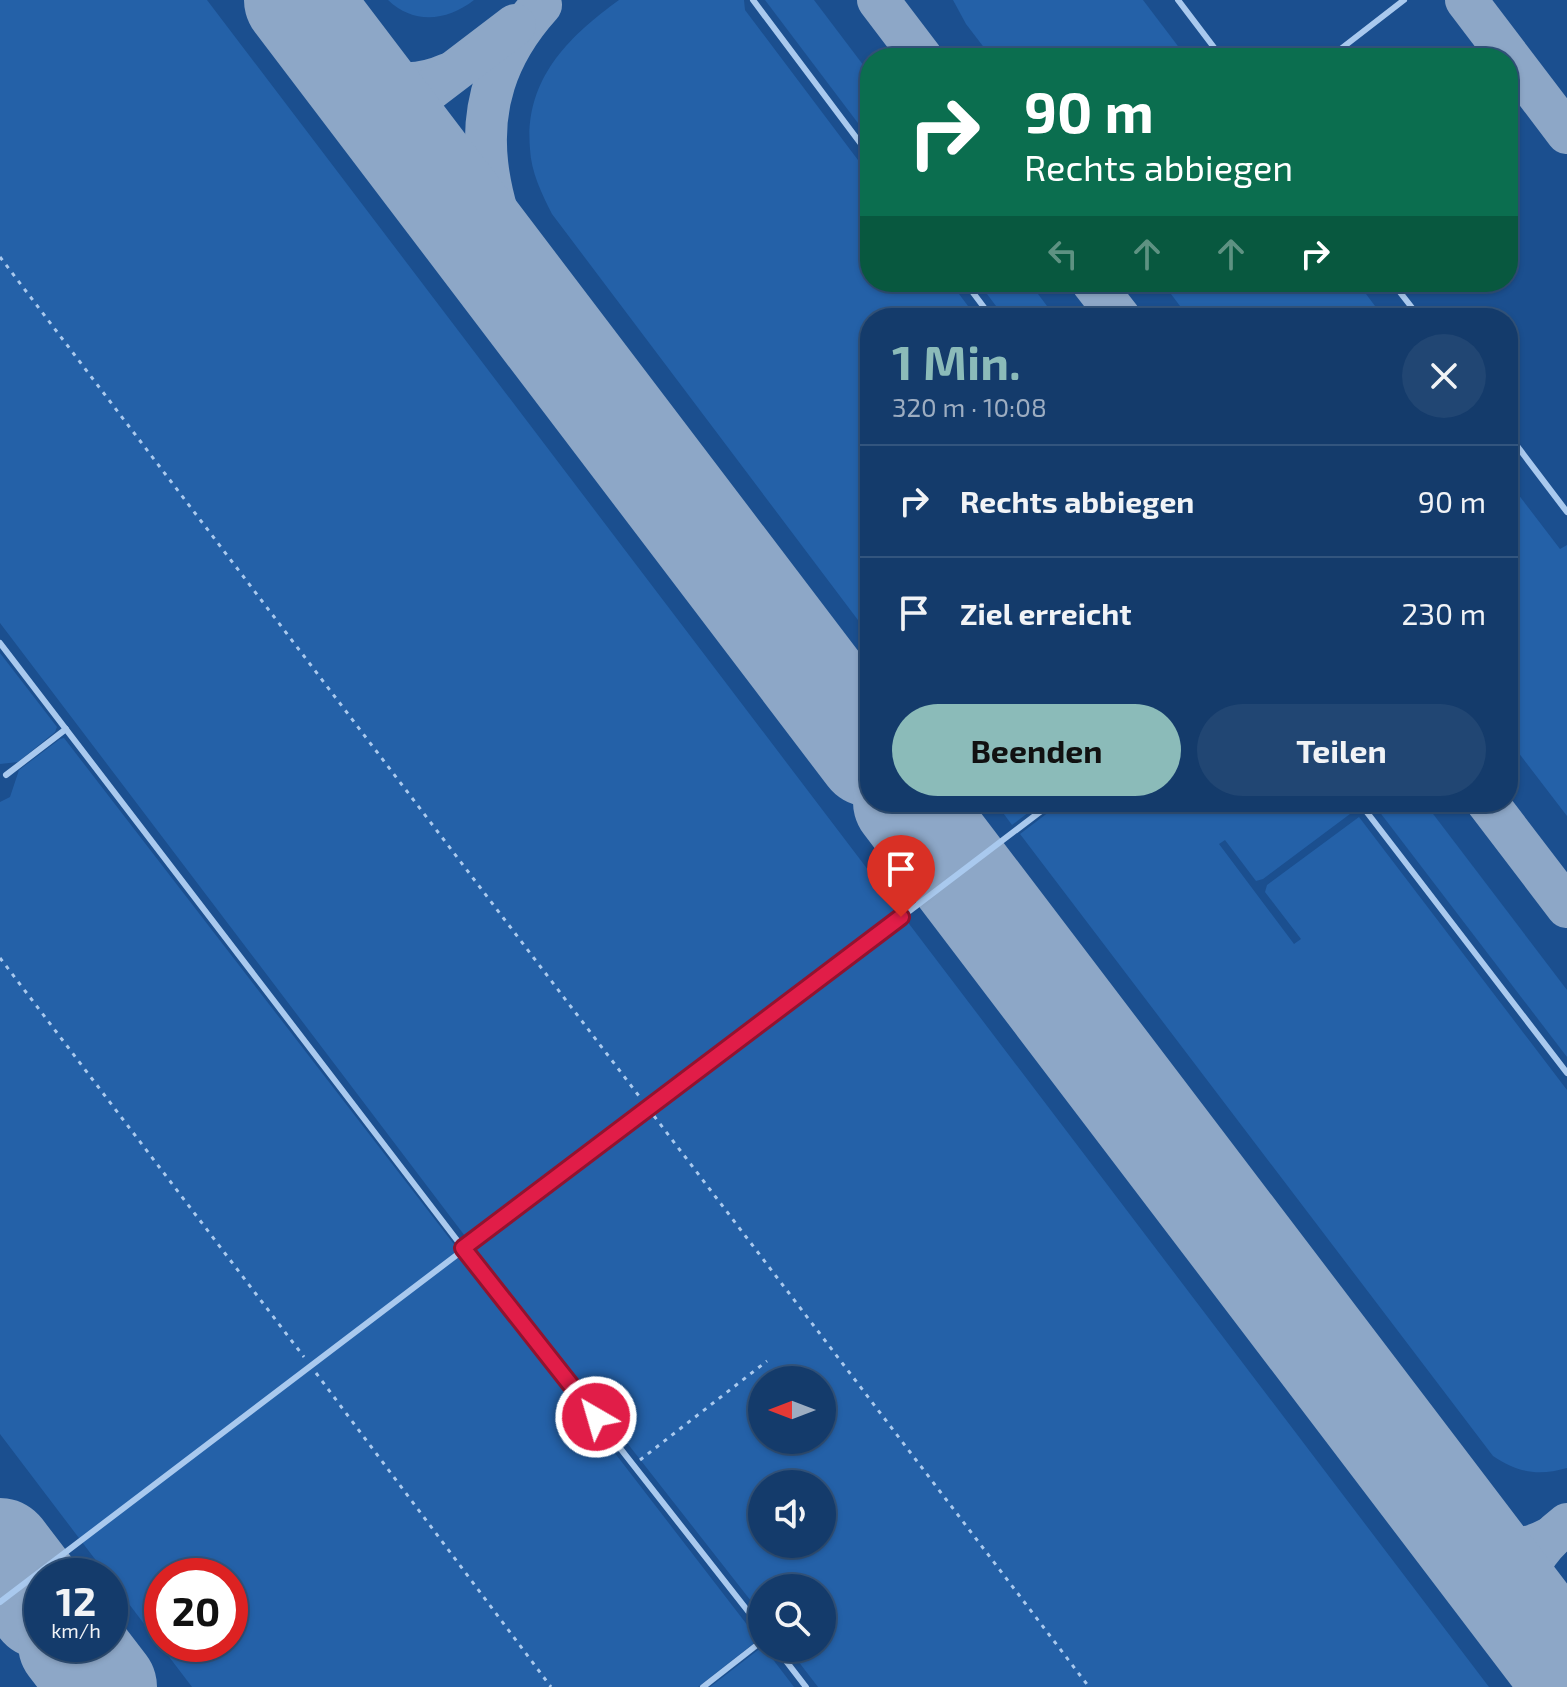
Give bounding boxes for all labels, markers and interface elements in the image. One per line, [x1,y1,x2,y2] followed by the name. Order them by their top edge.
[1024,77,1154,144] text: 90 m
[892,80,996,184] icon: right
[1024,145,1293,188] text: Rechts abbiegen
[1041,232,1085,276] icon: left
[1125,232,1169,276] icon: ahead
[1209,232,1253,276] icon: ahead
[1293,232,1337,276] icon: right
[892,332,1021,390] text: 1 Min.
[1402,334,1486,418] button: close
[892,391,1047,422] text: 320 m · 10:08
[892,479,936,523] icon: right
[960,483,1194,519] text: Rechts abbiegen
[1418,483,1486,519] text: 90 m
[892,591,936,635] icon: arrive
[960,595,1132,631] text: Ziel erreicht
[1401,595,1486,631] text: 230 m
[892,704,1181,796] button: Beenden
[1197,704,1486,796] button: Teilen
[867,835,935,917] pin
[879,847,923,891] icon: arrive
[748,1366,836,1454] north arrow
[748,1366,836,1662] map controls
[554,1375,638,1459] position arrow
[748,1470,836,1558] button: sound
[144,1558,248,1662] speed limit sign: 20
[748,1574,836,1662] button: search
[56,1576,96,1624] text: 12
[51,1618,101,1642] text: km/h

